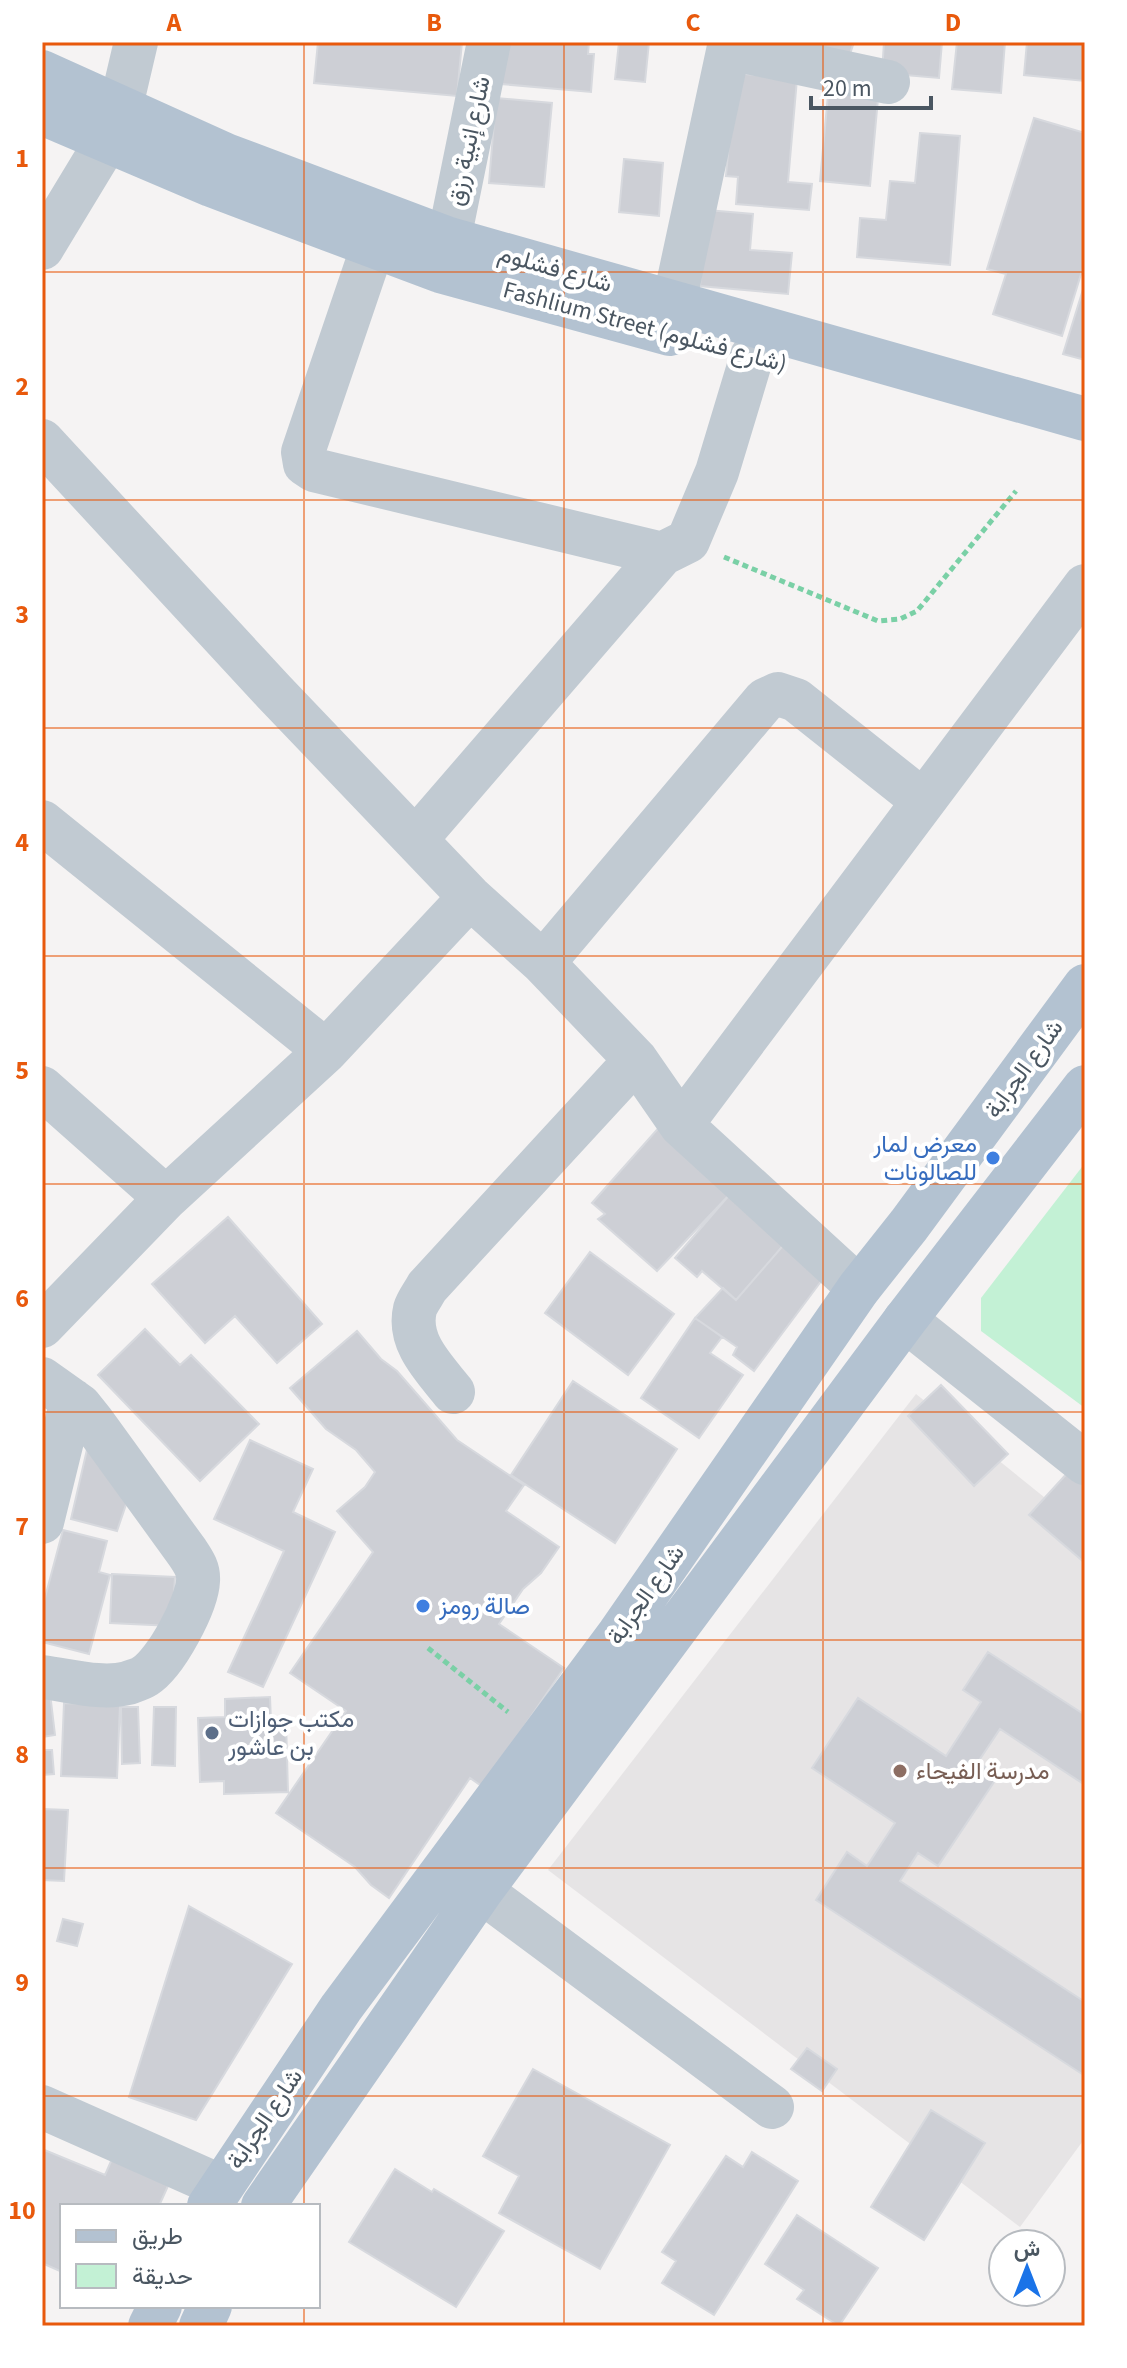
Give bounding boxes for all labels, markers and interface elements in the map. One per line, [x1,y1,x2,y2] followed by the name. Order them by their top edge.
[166,4,183,41] text: A
[426,4,442,41] text: B
[685,4,701,41] text: C
[945,4,961,41] text: D
[811,60,931,110] scale bar
[823,71,872,106] text: 20 m
[438,73,500,209] street label: شارع إنبية رزق
[15,140,29,177] text: 1
[494,236,616,302] street label: شارع فشلوم
[499,272,791,382] street label: Fashlium Street (شارع فشلوم)
[15,368,29,405] text: 2
[15,596,29,633] text: 3
[15,824,29,861] text: 4
[976,1012,1072,1126] street label: شارع الجرابة
[15,1052,29,1089] text: 5
[872,1127,977,1190] place label: معرض لمار للصالونات
[984,1149,1002,1167] marker: معرض لمار للصالونات
[15,1280,29,1317] text: 6
[15,1508,29,1545] text: 7
[599,1538,693,1652] street label: شارع الجرابة
[438,1589,530,1624] place label: صالة رومز
[414,1597,432,1615] marker: صالة رومز
[227,1702,354,1765] place label: مكتب جوازات بن عاشور
[203,1724,221,1742] marker: مكتب جوازات بن عاشور
[15,1736,29,1773] text: 8
[916,1754,1050,1789] place label: مدرسة الفيحاء
[891,1762,909,1780] marker: مدرسة الفيحاء
[15,1964,29,2001] text: 9
[218,2062,312,2176] street label: شارع الجرابة
[8,2192,36,2229] text: 10
[60,2204,320,2308] legend
[132,2219,183,2254] text: طريق
[987,2228,1067,2308] north arrow
[1014,2233,1040,2265] text: ش
[132,2259,193,2294] text: حديقة

